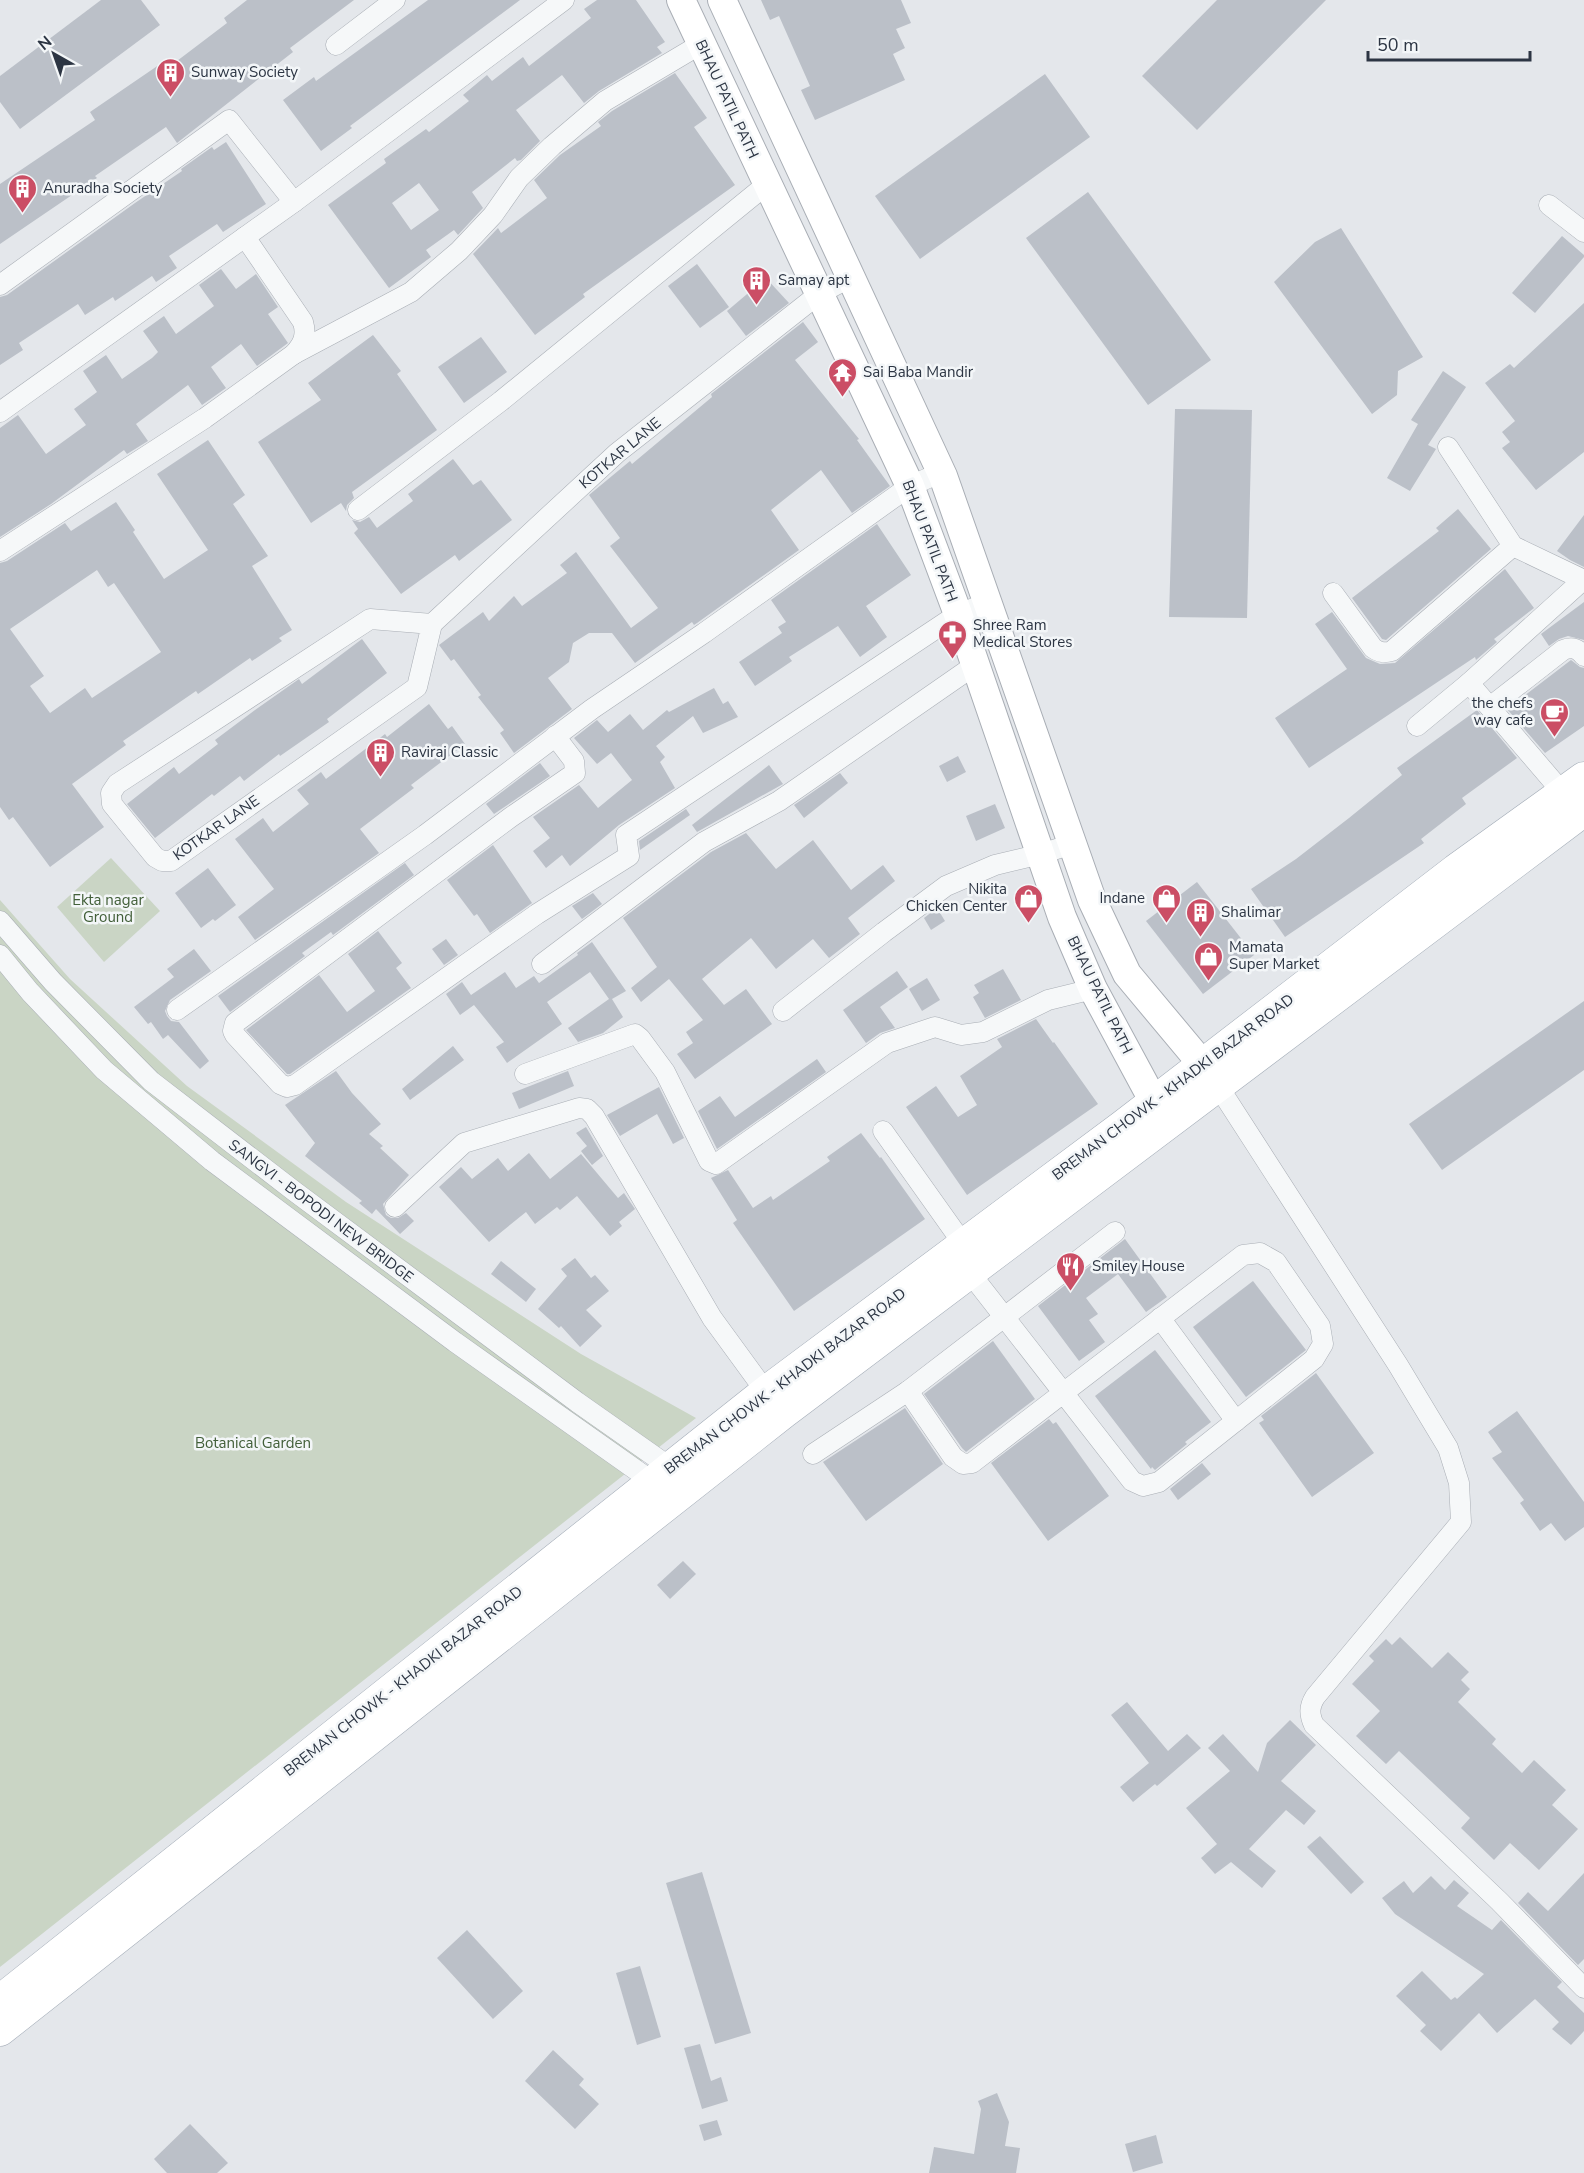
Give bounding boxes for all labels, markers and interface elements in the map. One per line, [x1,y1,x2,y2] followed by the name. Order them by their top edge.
[24,24,84,84] north arrow
[1368,24,1530,62] scale bar
[33,31,57,56] text: N
[1377,33,1419,57] text: 50 m
[691,36,763,162] street label: BHAU PATIL PATH
[154,56,186,98] building icon: Sunway Society
[191,62,298,82] place label: Sunway Society
[6,172,38,214] building icon: Anuradha Society
[43,178,162,198] place label: Anuradha Society
[741,264,773,306] building icon: Samay apt
[778,270,850,290] place label: Samay apt
[826,356,858,398] temple icon: Sai Baba Mandir
[863,362,974,382] place label: Sai Baba Mandir
[575,413,665,493] street label: KOTKAR LANE
[898,477,962,605] street label: BHAU PATIL PATH
[973,615,1072,652] place label: Shree Ram Medical Stores
[936,618,968,660] pharmacy icon: Shree Ram Medical Stores
[1472,693,1533,730] place label: the chefs way cafe
[1538,696,1570,738] cafe icon: the chefs way cafe
[364,736,396,778] building icon: Raviraj Classic
[401,742,498,762] place label: Raviraj Classic
[169,791,263,865] street label: KOTKAR LANE
[906,879,1008,916] place label: Nikita Chicken Center
[1012,882,1044,924] shop icon: Nikita Chicken Center
[1150,882,1182,924] shop icon: Indane
[1099,888,1145,908] place label: Indane
[72,890,144,927] park label: Ekta nagar Ground
[1184,896,1216,938] building icon: Shalimar
[1221,902,1281,922] place label: Shalimar
[1063,933,1137,1057] street label: BHAU PATIL PATH
[1229,937,1320,974] place label: Mamata Super Market
[1192,940,1224,982] shop icon: Mamata Super Market
[1048,989,1298,1185] street label: BREMAN CHOWK - KHADKI BAZAR ROAD
[225,1135,417,1287] street label: SANGVI - BOPODI NEW BRIDGE
[1055,1250,1087,1292] restaurant icon: Smiley House
[1092,1256,1185,1276] place label: Smiley House
[660,1283,910,1479] street label: BREMAN CHOWK - KHADKI BAZAR ROAD
[195,1433,311,1453] park label: Botanical Garden
[279,1581,527,1781] street label: BREMAN CHOWK - KHADKI BAZAR ROAD

